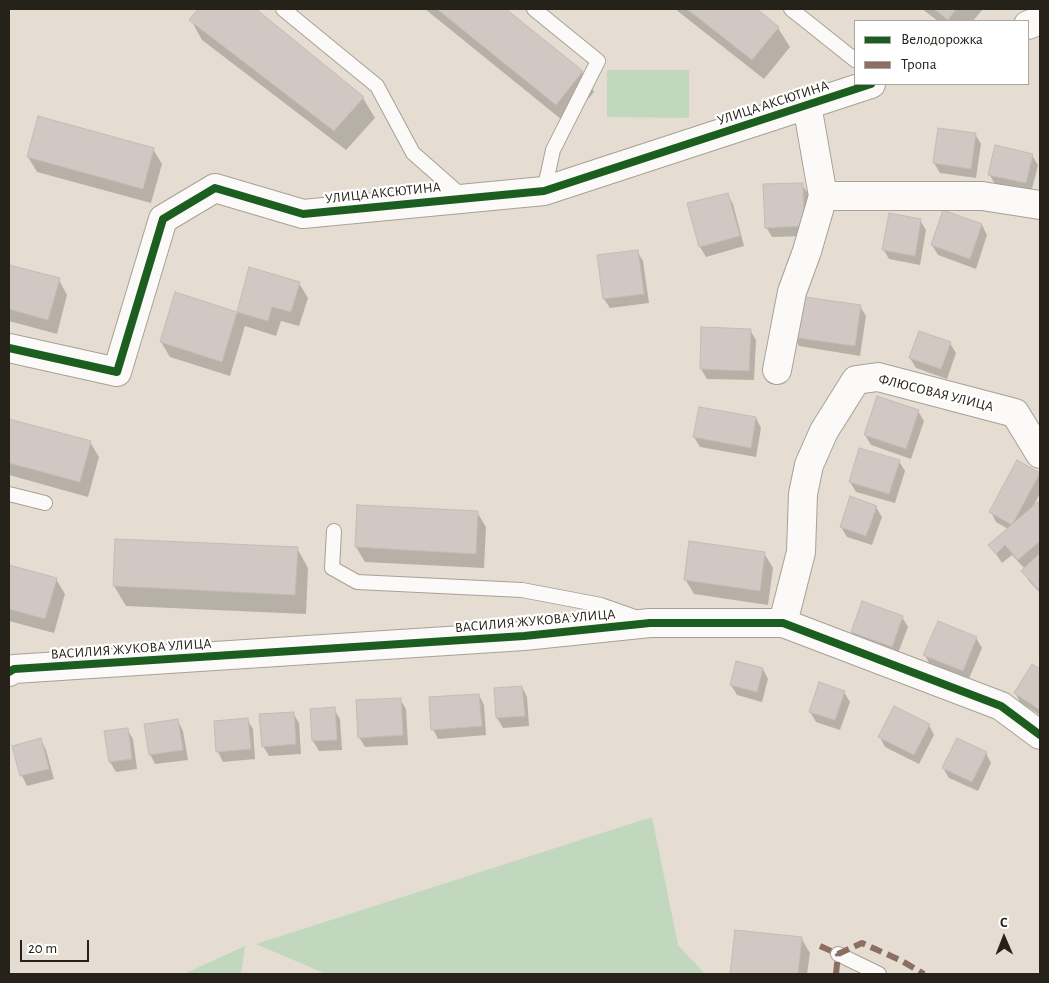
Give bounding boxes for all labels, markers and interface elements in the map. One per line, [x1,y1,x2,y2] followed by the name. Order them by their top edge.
[854,20,1029,85] legend
[901,32,983,47] text: Велодорожка
[901,57,937,72] text: Тропа
[715,77,831,129] street label: УЛИЦА АКСЮТИНА
[324,179,442,207] street label: УЛИЦА АКСЮТИНА
[877,371,995,415] street label: ФЛЮСОВАЯ УЛИЦА
[454,606,616,636] street label: ВАСИЛИЯ ЖУКОВА УЛИЦА
[50,635,212,663] street label: ВАСИЛИЯ ЖУКОВА УЛИЦА
[979,913,1029,963] north arrow
[1000,916,1008,930] text: С
[22,930,91,962] scale bar
[28,941,57,956] text: 20 m

